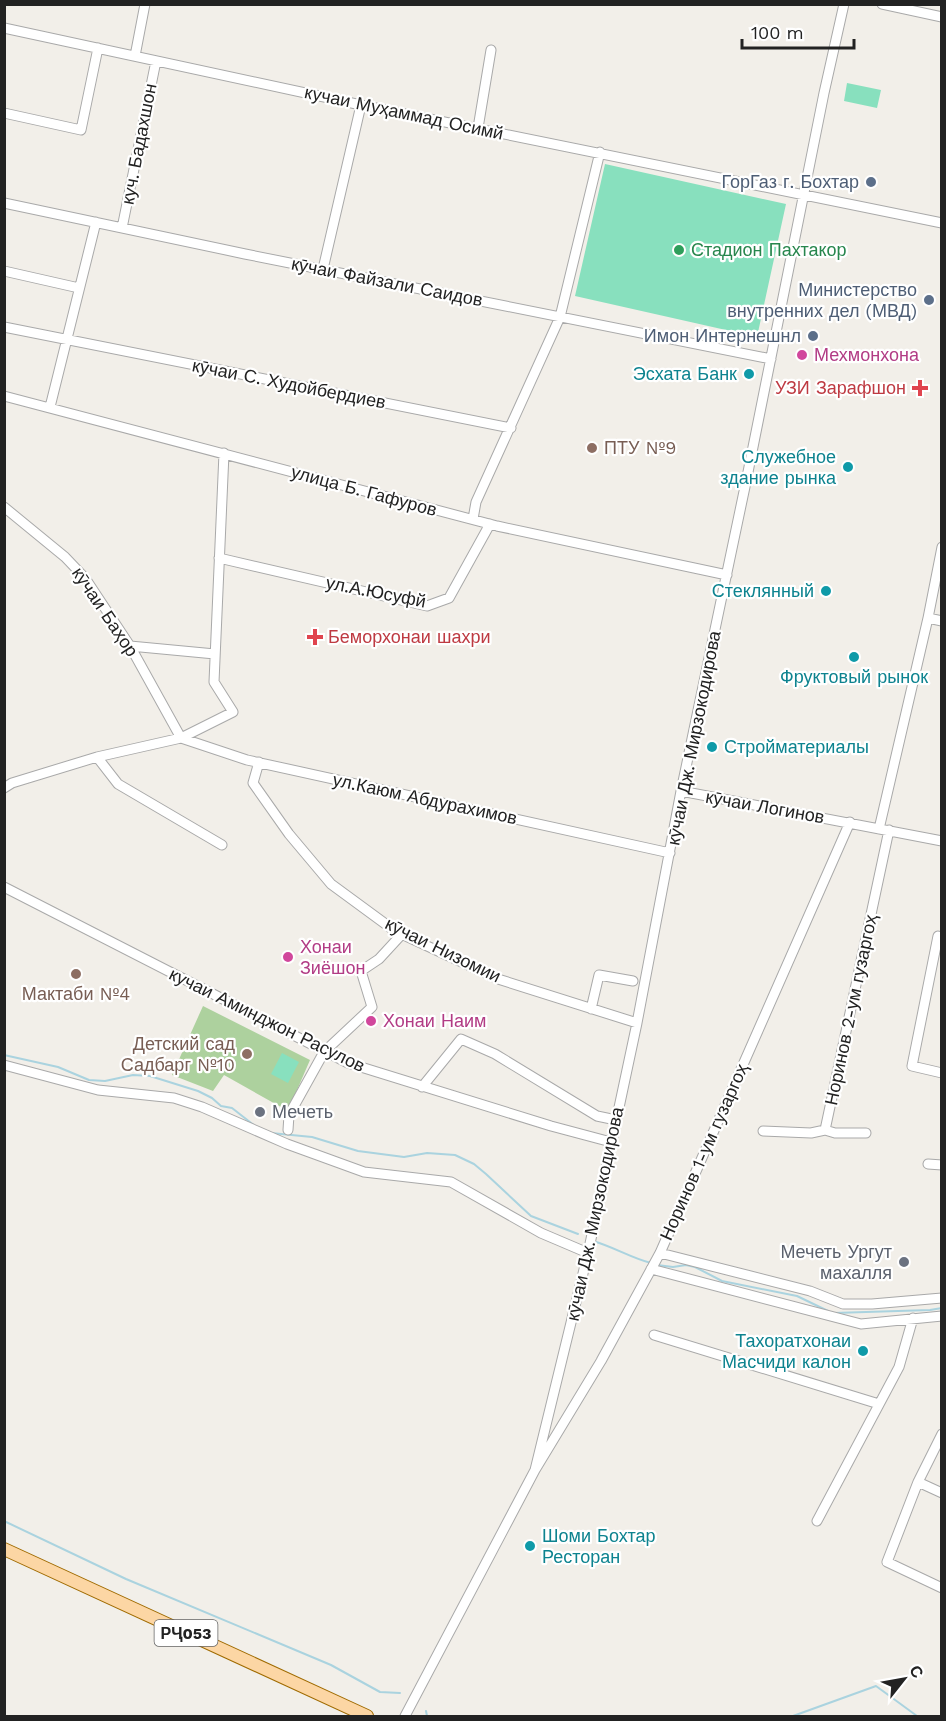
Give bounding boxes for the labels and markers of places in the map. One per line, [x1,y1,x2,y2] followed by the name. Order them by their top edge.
[722,171,859,192] place label: ГорГаз г. Бохтар
[864,175,878,189] marker: ГорГаз г. Бохтар
[691,239,847,260] place label: Стадион Пахтакор
[672,243,686,257] marker: Стадион Пахтакор
[727,279,917,321] place label: Министерство внутренних дел (МВД)
[922,293,936,307] marker: Министерство внутренних дел (МВД)
[644,325,801,346] place label: Имон Интернешнл
[806,329,820,343] marker: Имон Интернешнл
[814,344,920,365] place label: Мехмонхона
[795,348,809,362] marker: Мехмонхона
[633,363,737,384] place label: Эсхата Банк
[742,367,756,381] marker: Эсхата Банк
[775,377,906,398] place label: УЗИ Зарафшон
[911,379,929,397] marker: УЗИ Зарафшон
[604,437,676,458] place label: ПТУ №9
[585,441,599,455] marker: ПТУ №9
[720,446,837,488] place label: Служебное здание рынка
[841,460,855,474] marker: Служебное здание рынка
[712,580,814,601] place label: Стеклянный
[819,584,833,598] marker: Стеклянный
[328,626,491,647] place label: Беморхонаи шахри
[306,628,324,646] marker: Беморхонаи шахри
[847,650,861,664] marker: Фруктовый рынок
[780,666,928,687] place label: Фруктовый рынок
[724,736,869,757] place label: Стройматериалы
[705,740,719,754] marker: Стройматериалы
[300,936,365,978] place label: Хонаи Зиёшон
[281,950,295,964] marker: Хонаи Зиёшон
[69,967,83,981] marker: Мактаби №4
[22,983,130,1004] place label: Мактаби №4
[383,1010,486,1031] place label: Хонаи Наим
[364,1014,378,1028] marker: Хонаи Наим
[121,1033,235,1075] place label: Детский сад Садбарг №10
[240,1047,254,1061] marker: Детский сад Садбарг №10
[272,1101,333,1122] place label: Мечеть
[253,1105,267,1119] marker: Мечеть
[780,1241,892,1283] place label: Мечеть Ургут махалля
[897,1255,911,1269] marker: Мечеть Ургут махалля
[722,1330,851,1372] place label: Тахоратхонаи Масчиди калон
[856,1344,870,1358] marker: Тахоратхонаи Масчиди калон
[542,1525,656,1567] place label: Шоми Бохтар Ресторан
[523,1539,537,1553] marker: Шоми Бохтар Ресторан

